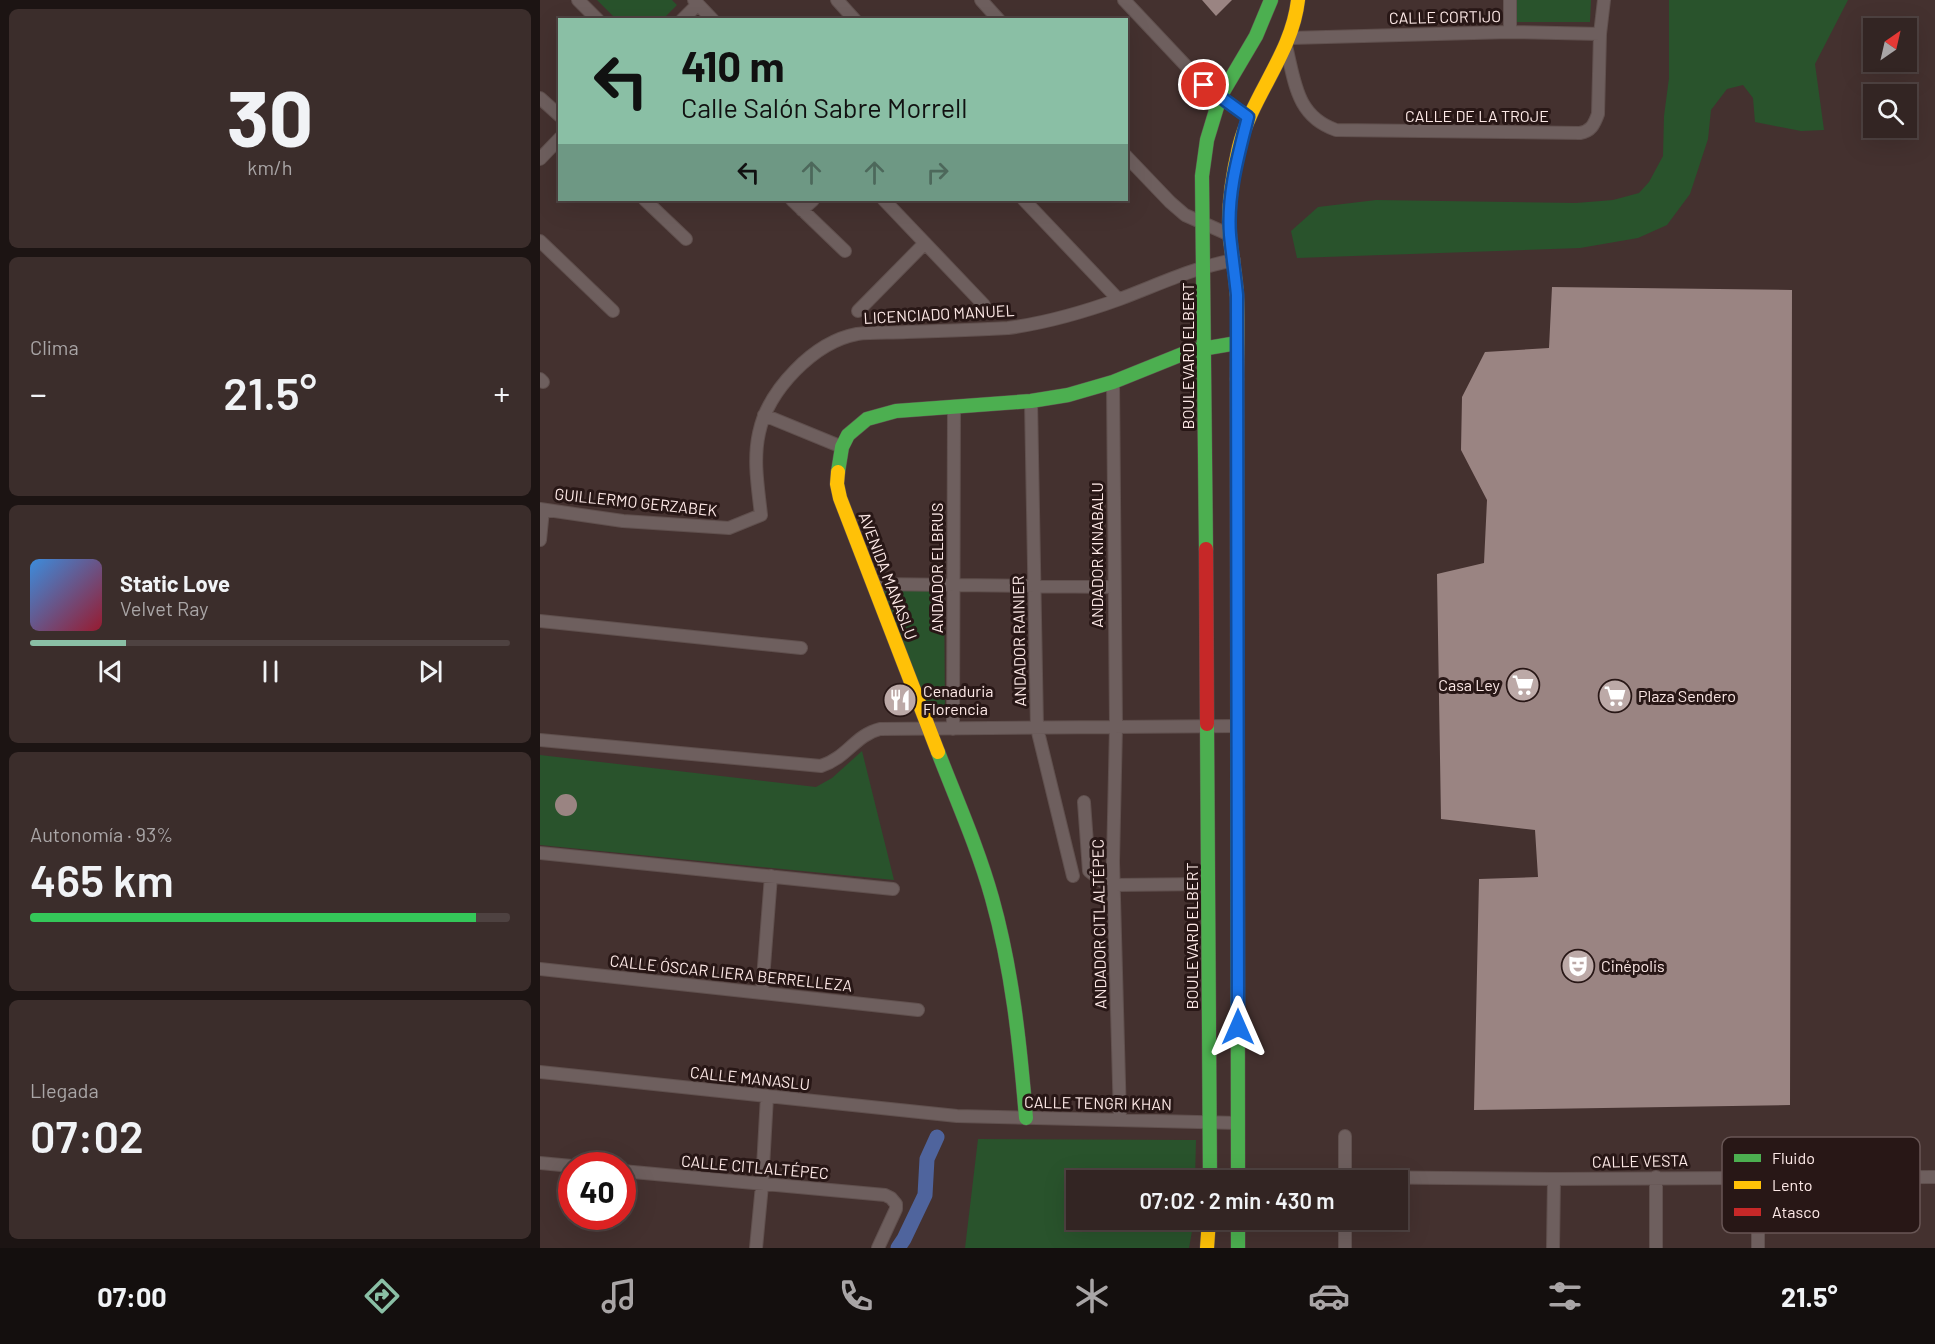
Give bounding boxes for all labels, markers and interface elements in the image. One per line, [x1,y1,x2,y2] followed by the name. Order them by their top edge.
[1389,6,1501,27] street label: CALLE CORTIJO
[1863,18,1917,72] north arrow
[1863,18,1917,138] map controls
[681,40,785,90] text: 410 m
[582,42,660,120] icon: left
[1178,59,1229,110] pin
[1187,68,1220,101] icon: arrive
[227,69,313,163] text: 30
[1863,84,1917,138] button: search
[681,91,967,123] text: Calle Salón Sabre Morrell
[1405,106,1549,125] street label: CALLE DE LA TROJE
[247,155,293,179] text: km/h
[732,156,765,189] icon: left
[795,156,828,189] icon: ahead
[858,156,891,189] icon: ahead
[921,156,954,189] icon: right
[1178,282,1197,430] street label: BOULEVARD ELBERT
[863,300,1015,327] street label: LICENCIADO MANUEL
[30,335,79,359] text: Clima
[223,365,317,419] text: 21.5°
[30,373,47,413] text: −
[493,373,510,413] text: +
[1087,482,1106,628] street label: ANDADOR KINABALU
[554,483,719,520] street label: GUILLERMO GERZABEK
[927,503,946,633] street label: ANDADOR ELBRUS
[855,509,922,642] street label: AVENIDA MANASLU
[120,570,230,596] text: Static Love
[1008,575,1029,707] street label: ANDADOR RAINIER
[120,596,209,620] text: Velvet Ray
[94,655,127,688] icon: previous
[254,655,287,688] icon: pause
[414,655,447,688] icon: next
[1505,667,1541,703] supermarket icon: Casa Ley
[1438,675,1501,694] place label: Casa Ley
[1597,678,1633,714] supermarket icon: Plaza Sendero
[923,681,993,718] place label: Cenaduria Florencia
[882,682,918,718] restaurant icon: Cenaduria Florencia
[1638,686,1736,705] place label: Plaza Sendero
[30,822,173,846] text: Autonomía · 93%
[1088,839,1109,1009] street label: ANDADOR CITLALTÉPEC
[30,852,174,906] text: 465 km
[1182,862,1201,1010] street label: BOULEVARD ELBERT
[1560,948,1596,984] theatre icon: Cinépolis
[609,950,854,995] street label: CALLE ÓSCAR LIERA BERRELLEZA
[1601,956,1665,975] place label: Cinépolis
[1206,995,1270,1059] position arrow
[689,1062,811,1093] street label: CALLE MANASLU
[30,1078,99,1102] text: Llegada
[1024,1092,1172,1113] street label: CALLE TENGRI KHAN
[30,1108,144,1162] text: 07:02
[1722,1137,1920,1233] legend
[1772,1148,1815,1167] text: Fluido
[1592,1150,1689,1171] street label: CALLE VESTA
[680,1151,830,1182] street label: CALLE CITLALTÉPEC
[558,1152,636,1230] speed limit sign: 40
[1772,1175,1813,1194] text: Lento
[1139,1187,1335,1213] text: 07:02 · 2 min · 430 m
[1772,1202,1820,1221] text: Atasco
[361,1275,403,1317] icon: directions
[598,1275,640,1317] icon: music
[835,1275,877,1317] icon: phone
[1071,1275,1113,1317] icon: climate
[1308,1275,1350,1317] icon: car
[1544,1275,1586,1317] icon: filters
[97,1280,167,1312] text: 07:00
[1781,1280,1838,1312] text: 21.5°

